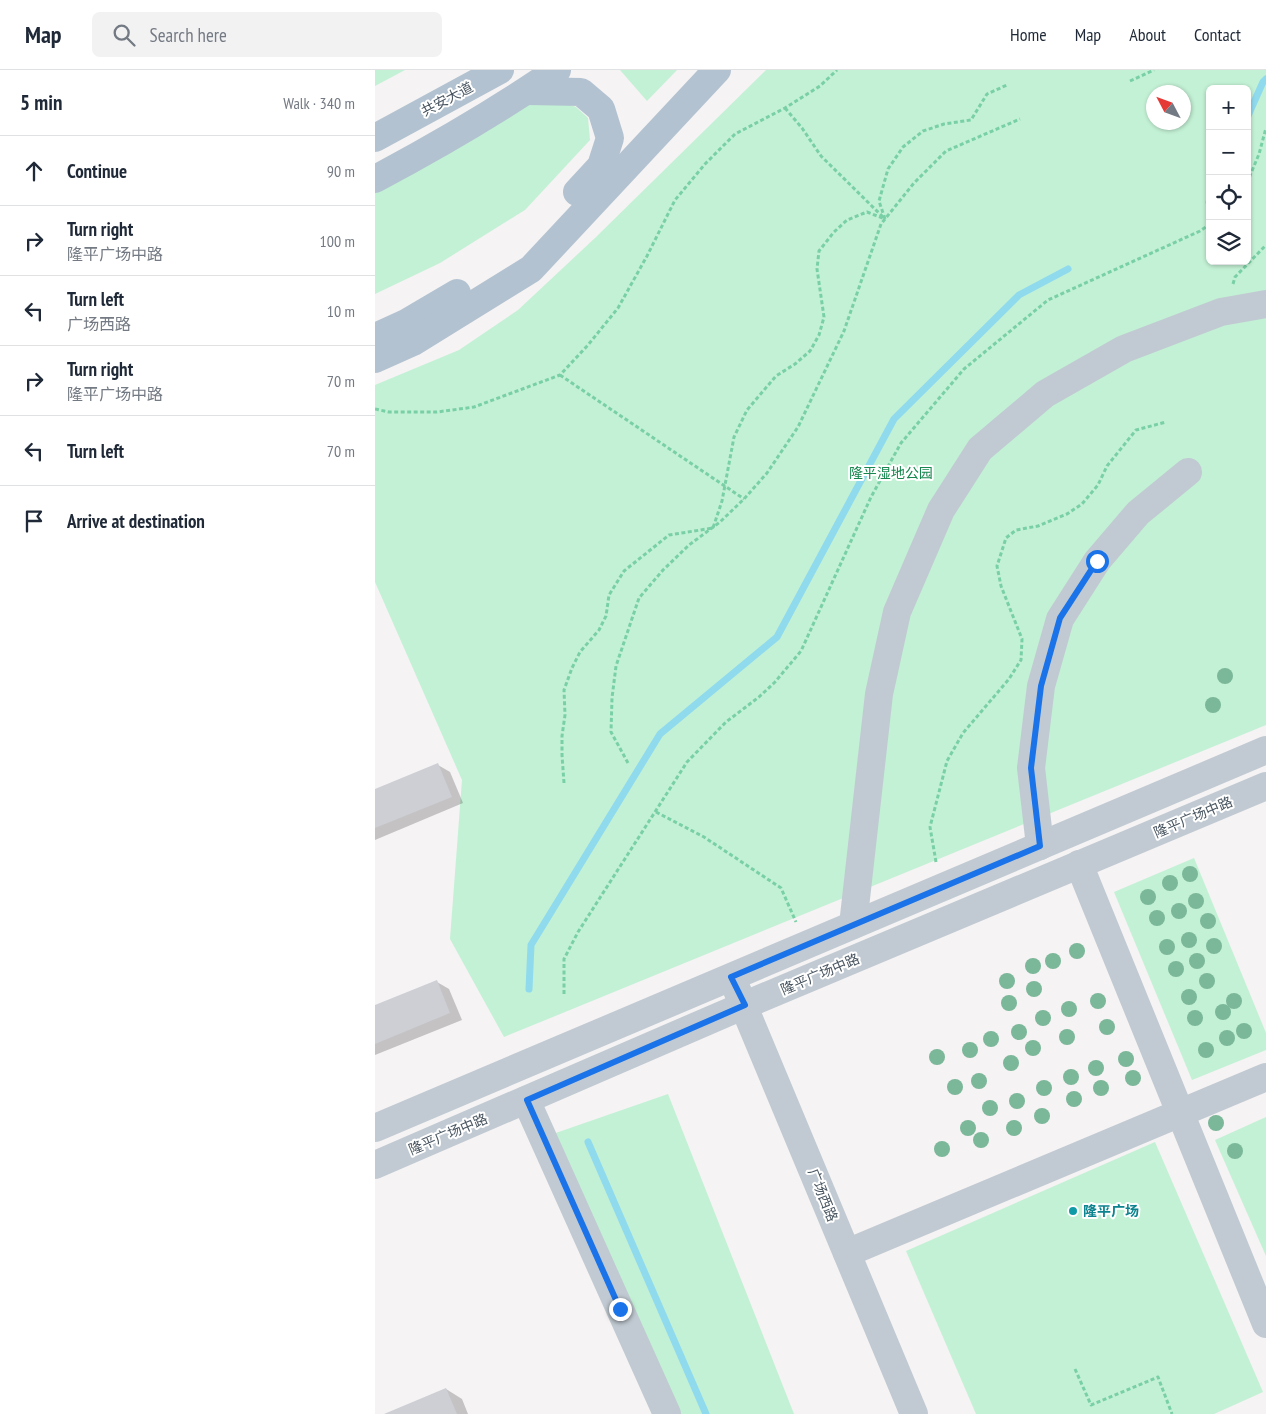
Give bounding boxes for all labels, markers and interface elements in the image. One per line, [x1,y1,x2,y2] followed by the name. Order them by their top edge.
[92,12,442,57] search box
[25,19,62,50] text: Map
[110,21,138,49] icon: search
[150,23,227,47] text: Search here
[1010,23,1047,46] text: Home
[1075,23,1101,46] text: Map
[1129,23,1166,46] text: About
[1194,23,1241,46] text: Contact
[418,78,476,120] street label: 共安大道
[1146,85,1191,130] north arrow
[1206,85,1251,265] map controls
[1206,85,1251,130] button: +
[20,89,62,116] text: 5 min
[283,93,355,113] text: Walk · 340 m
[1206,130,1251,175] button: −
[20,157,48,185] icon: ahead
[67,159,127,183] text: Continue
[327,161,355,181] text: 90 m
[1206,175,1251,220] button: locate
[67,217,133,241] text: Turn right
[1206,220,1251,265] button: layers
[20,227,48,255] icon: right
[320,231,355,251] text: 100 m
[67,244,163,264] text: 隆平广场中路
[67,287,124,311] text: Turn left
[20,297,48,325] icon: left
[327,301,355,321] text: 10 m
[67,314,131,334] text: 广场西路
[67,357,133,381] text: Turn right
[20,367,48,395] icon: right
[327,371,355,391] text: 70 m
[67,384,163,404] text: 隆平广场中路
[20,437,48,465] icon: left
[67,439,124,463] text: Turn left
[327,441,355,461] text: 70 m
[849,464,933,482] park label: 隆平湿地公园
[20,507,48,535] icon: arrive
[67,509,205,533] text: Arrive at destination
[1086,550,1109,573] route start
[1151,792,1235,842] street label: 隆平广场中路
[778,949,862,999] street label: 隆平广场中路
[406,1109,490,1159] street label: 隆平广场中路
[804,1166,842,1224] street label: 广场西路
[1083,1202,1139,1220] place label: 隆平广场
[1067,1205,1079,1217] marker: 隆平广场
[609,1298,632,1321] route end

